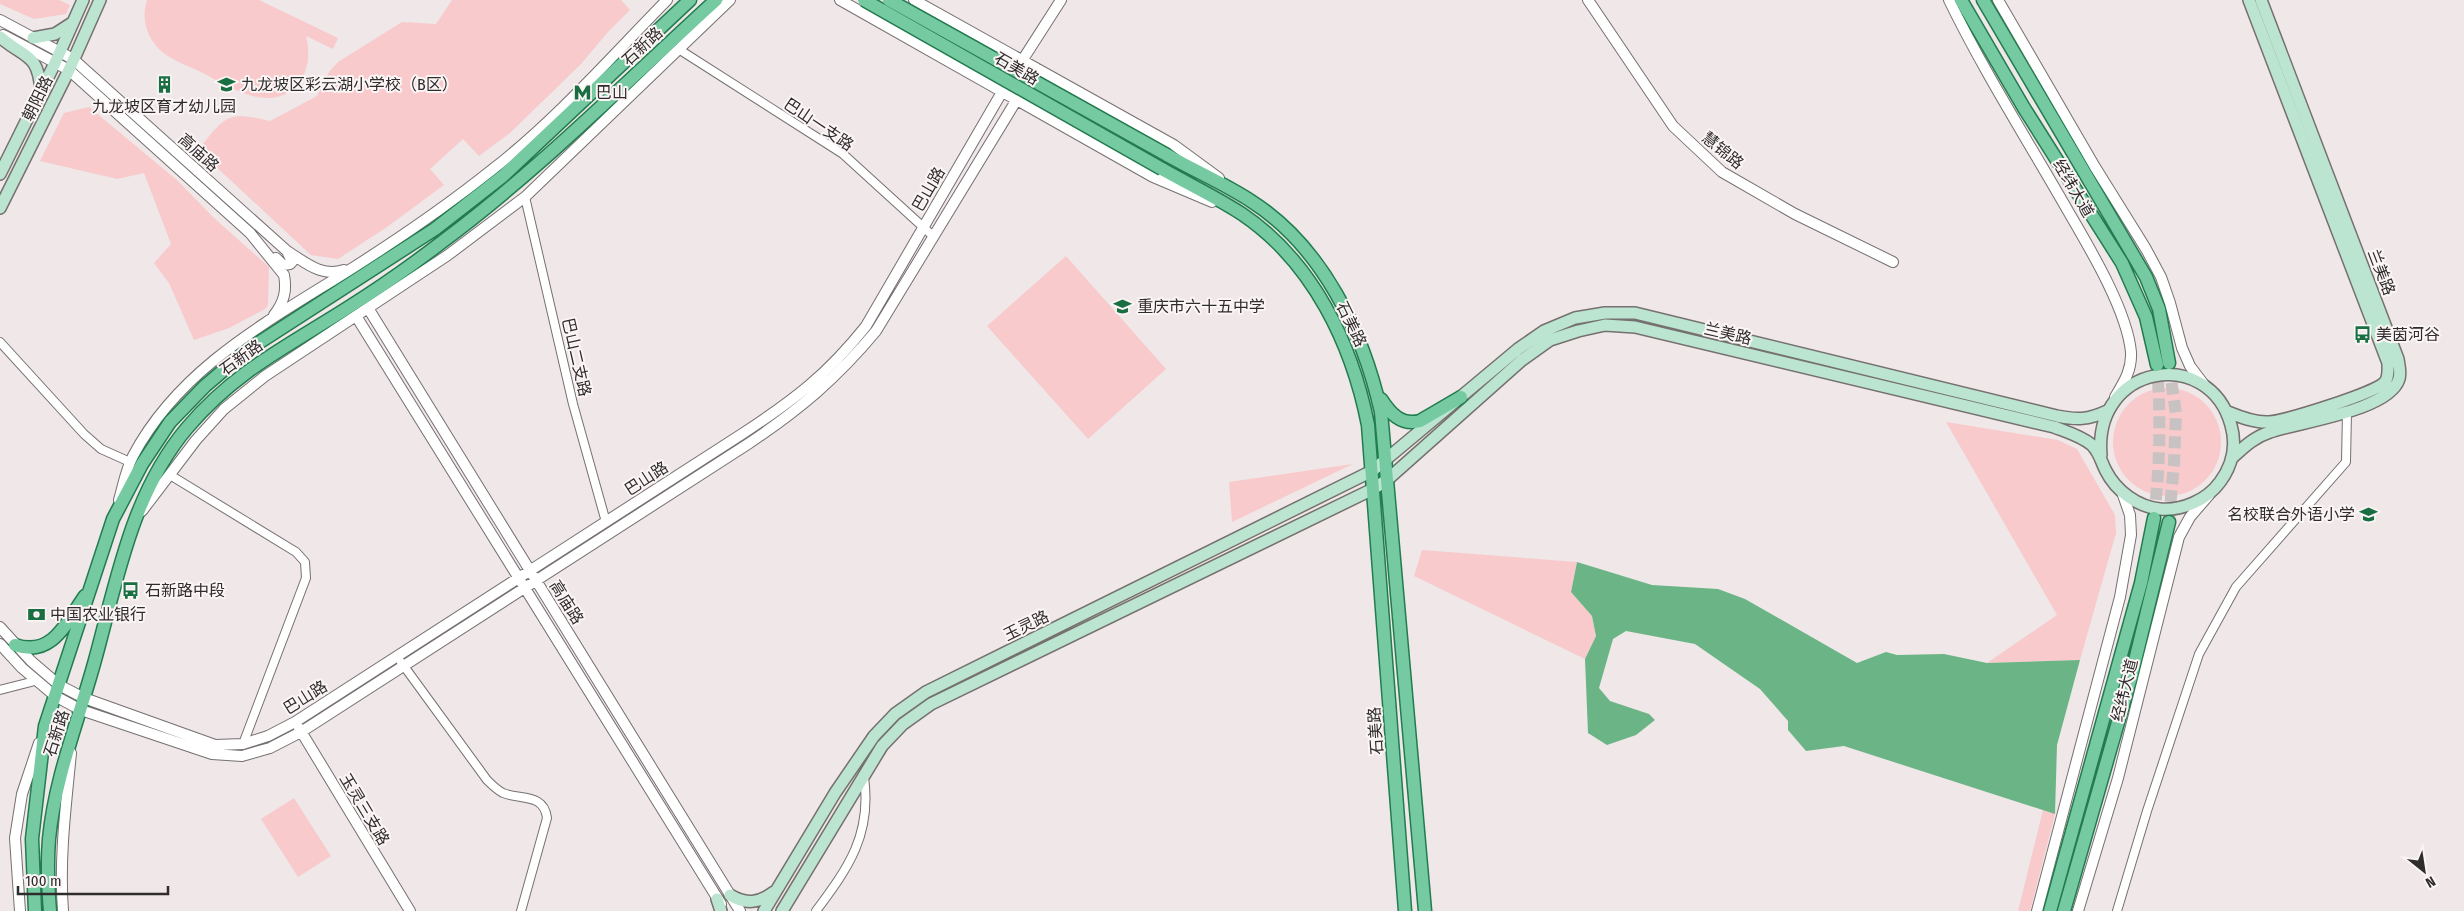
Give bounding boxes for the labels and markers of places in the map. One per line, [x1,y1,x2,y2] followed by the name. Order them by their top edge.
[154,74,174,94] building icon: 九龙坡区育才幼儿园
[217,74,237,94] school or university icon: 九龙坡区彩云湖小学校（B区）
[241,75,458,94] place label: 九龙坡区彩云湖小学校（B区）
[572,82,592,102] metro station icon: 巴山
[596,83,628,102] place label: 巴山
[92,97,236,116] place label: 九龙坡区育才幼儿园
[1113,296,1133,316] school or university icon: 重庆市六十五中学
[1137,297,1265,316] place label: 重庆市六十五中学
[2352,324,2372,344] bus stop icon: 美茵河谷
[2376,325,2440,344] place label: 美茵河谷
[2359,504,2379,524] school or university icon: 名校联合外语小学
[2227,505,2355,524] place label: 名校联合外语小学
[121,580,141,600] bus stop icon: 石新路中段
[145,581,225,600] place label: 石新路中段
[26,604,46,624] bank icon: 中国农业银行
[50,605,146,624] place label: 中国农业银行

